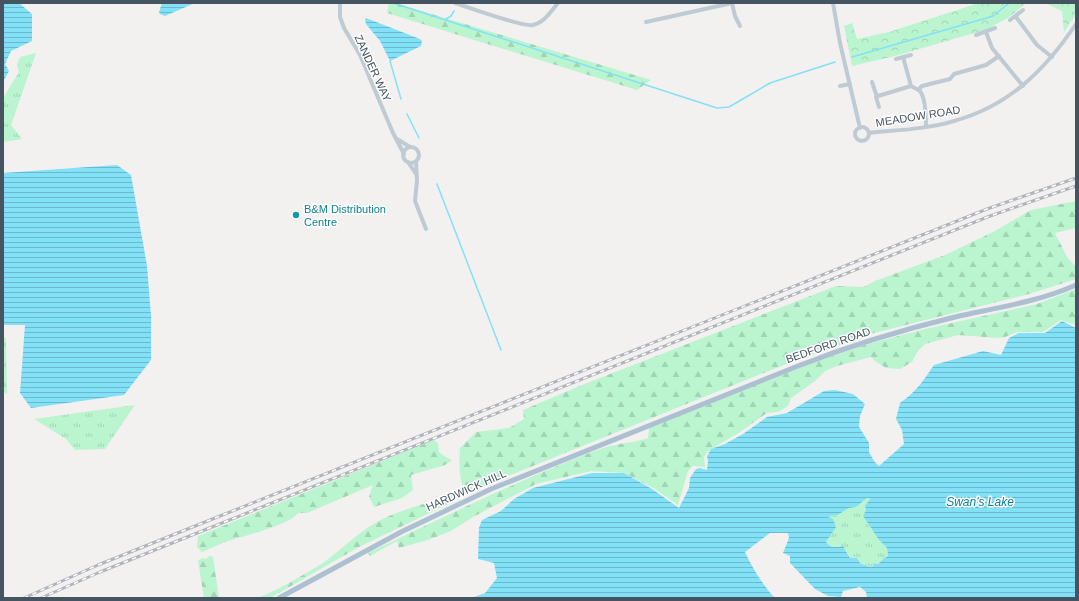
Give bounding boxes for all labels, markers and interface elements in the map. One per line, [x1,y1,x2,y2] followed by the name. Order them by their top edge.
[352,33,394,104] street label: ZANDER WAY
[875,103,961,129] street label: MEADOW ROAD
[304,203,386,228] place label: B&M Distribution Centre
[291,210,301,220] marker: B&M Distribution Centre
[784,325,872,365] street label: BEDFORD ROAD
[424,467,508,513] street label: HARDWICK HILL
[946,495,1014,509] water label: Swan's Lake

